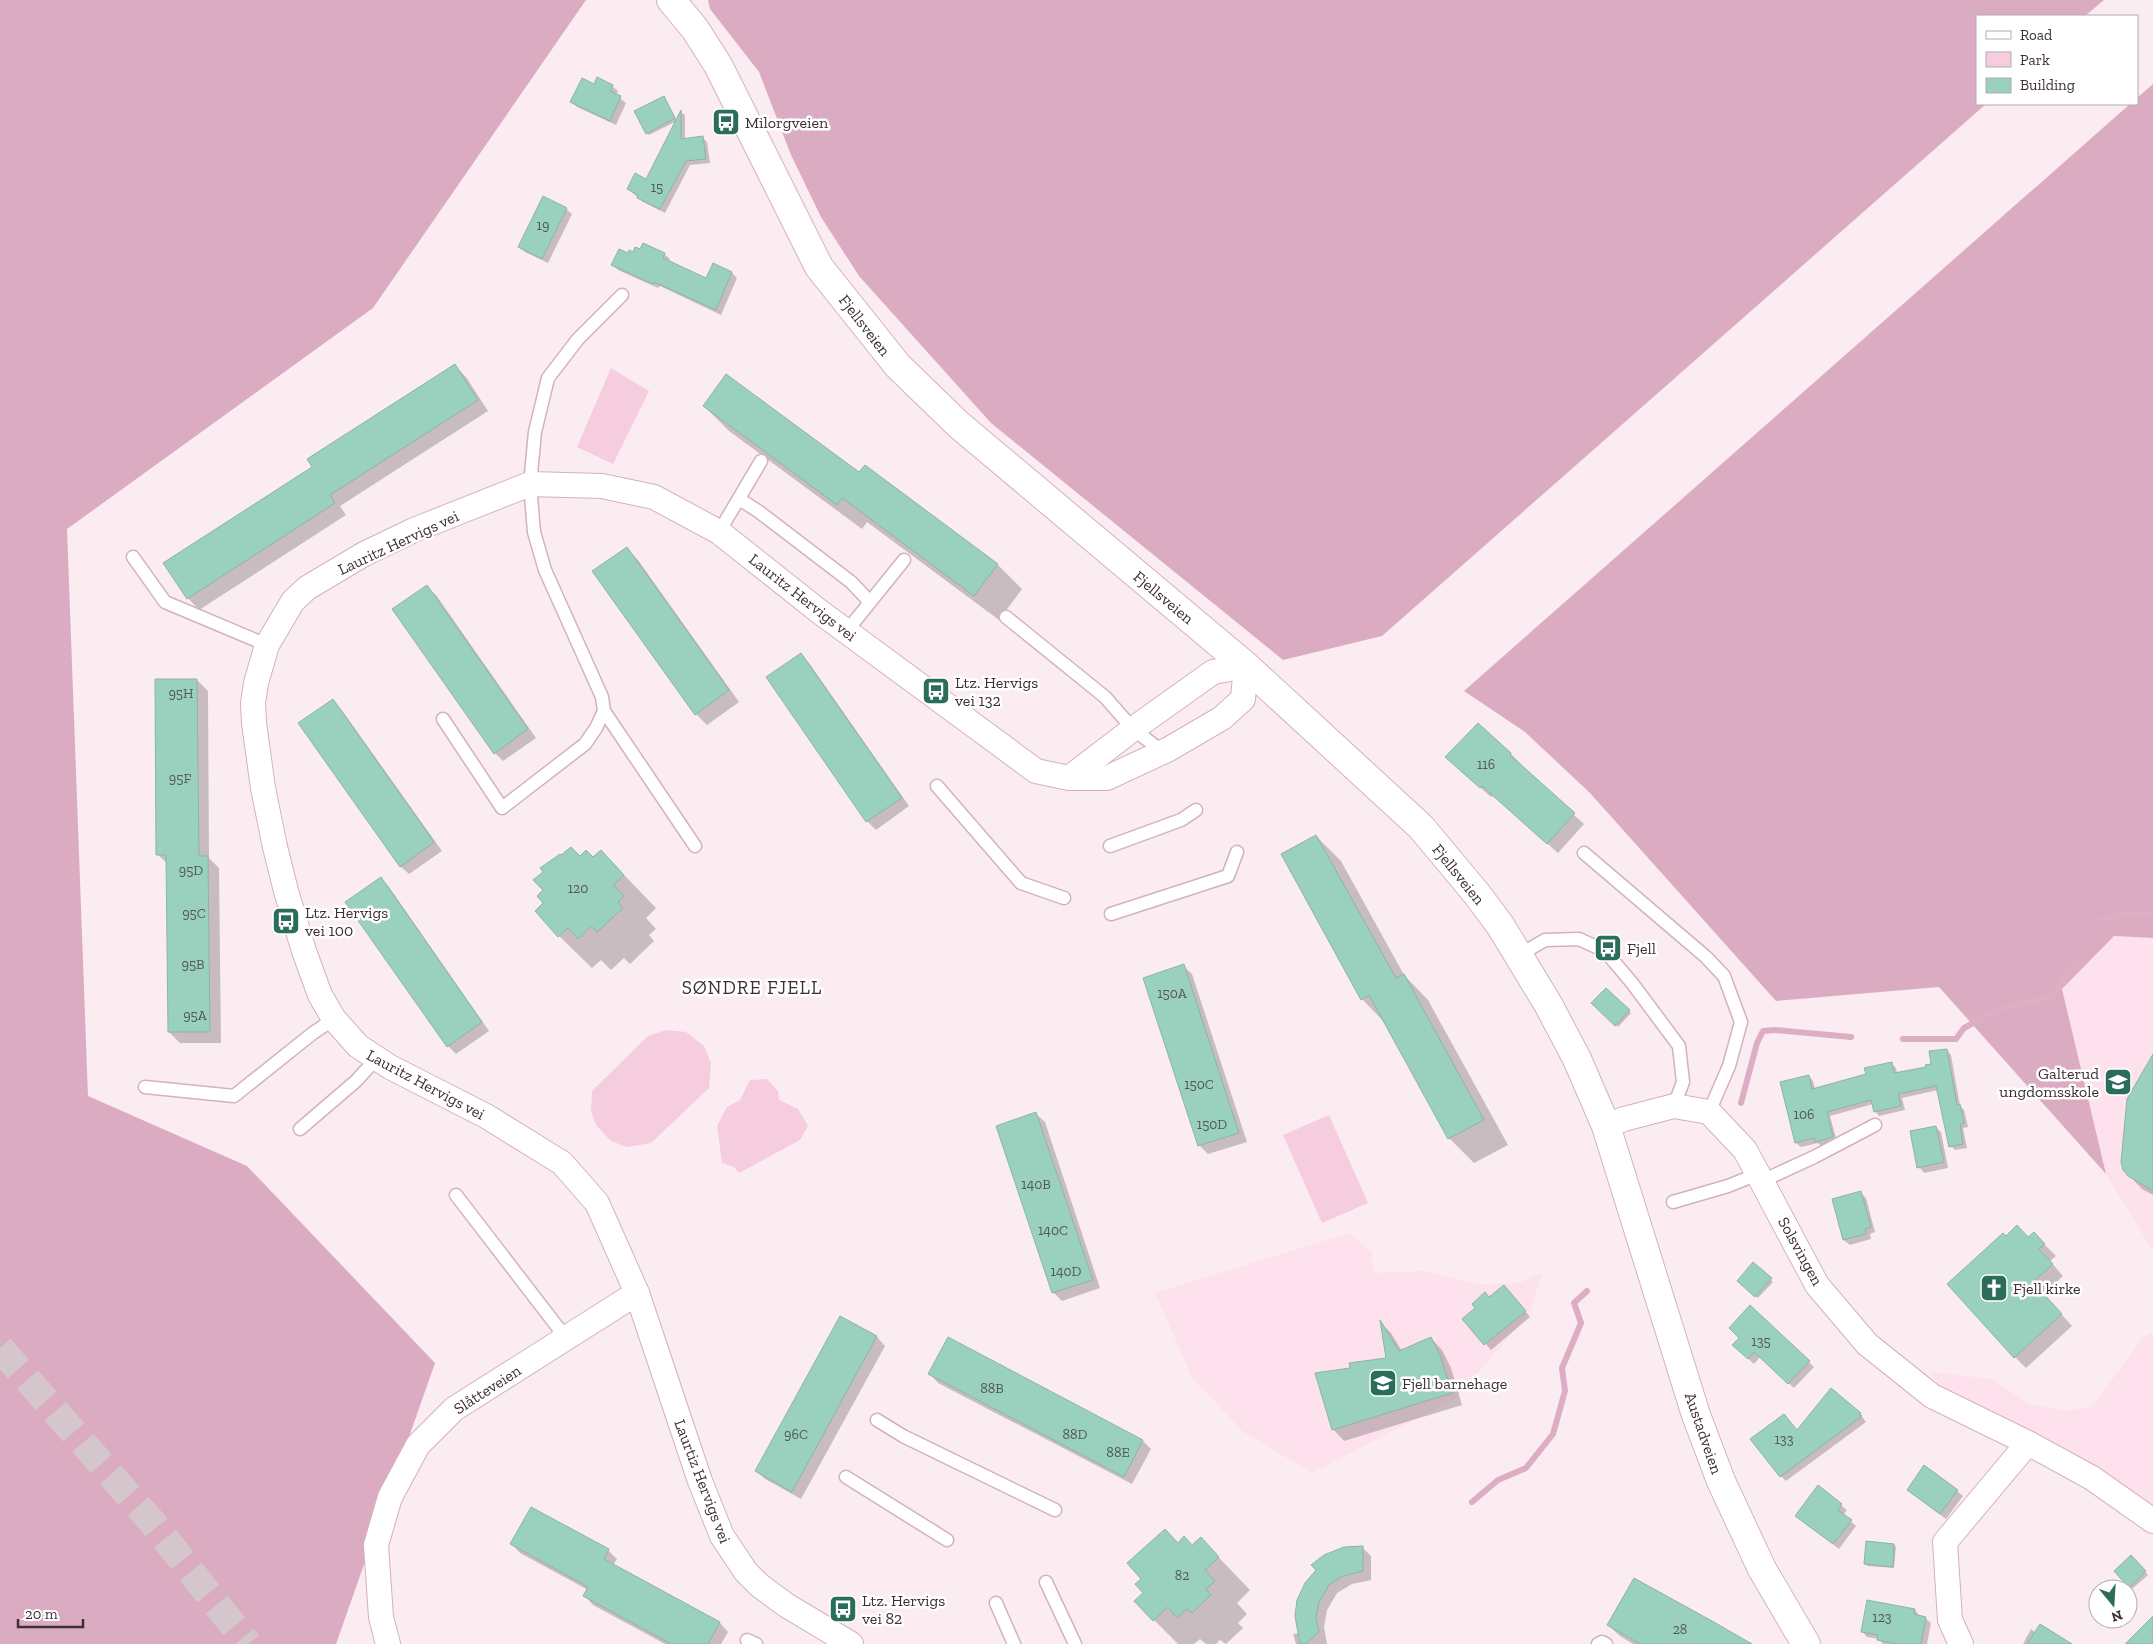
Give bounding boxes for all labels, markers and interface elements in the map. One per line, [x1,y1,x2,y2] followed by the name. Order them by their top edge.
[1976,15,2138,105] legend
[2020,26,2053,44] text: Road
[2020,51,2050,69] text: Park
[2020,76,2075,94] text: Building
[711,107,741,137] bus stop icon: Milorgveien
[745,113,829,132] place label: Milorgveien
[651,179,663,196] house number: 15
[537,217,549,234] house number: 19
[835,291,895,360] street label: Fjellsveien
[335,506,462,579] street label: Lauritz Hervigs vei
[745,550,861,646] street label: Lauritz Hervigs vei
[1130,567,1198,629] street label: Fjellsveien
[955,673,1038,710] place label: Ltz. Hervigs vei 132
[921,676,951,706] bus stop icon: Ltz. Hervigs vei 132
[168,685,194,702] house number: 95H
[1477,756,1495,773] house number: 116
[169,770,191,787] house number: 95F
[1428,840,1489,909] street label: Fjellsveien
[179,862,203,879] house number: 95D
[568,880,588,897] house number: 120
[305,903,388,940] place label: Ltz. Hervigs vei 100
[182,905,206,922] house number: 95C
[271,906,301,936] bus stop icon: Ltz. Hervigs vei 100
[1593,933,1623,963] bus stop icon: Fjell
[1627,939,1656,958] place label: Fjell
[181,956,205,973] house number: 95B
[682,976,822,999] district label: SØNDRE FJELL
[1157,985,1188,1002] house number: 150A
[183,1007,208,1024] house number: 95A
[363,1045,489,1124] street label: Lauritz Hervigs vei
[1999,1064,2099,1101] place label: Galterud ungdomsskole
[2103,1067,2133,1097] school or university icon: Galterud ungdomsskole
[1184,1076,1214,1093] house number: 150C
[1794,1106,1814,1123] house number: 106
[1197,1116,1227,1133] house number: 150D
[1021,1176,1051,1193] house number: 140B
[1774,1214,1828,1289] street label: Solsvingen
[1038,1222,1068,1239] house number: 140C
[1051,1263,1082,1280] house number: 140D
[1979,1273,2009,1303] church icon: Fjell kirke
[2013,1279,2081,1298] place label: Fjell kirke
[1751,1333,1771,1350] house number: 135
[450,1360,525,1418] street label: Slåtteveien
[1368,1368,1398,1398] school or university icon: Fjell barnehage
[1402,1374,1507,1393] place label: Fjell barnehage
[980,1380,1004,1397] house number: 88B
[1681,1390,1727,1477] street label: Austadveien
[670,1417,735,1546] street label: Laurtiz Hervigs vei
[784,1426,808,1443] house number: 96C
[1063,1426,1088,1443] house number: 88D
[1774,1431,1794,1448] house number: 133
[1106,1444,1130,1461] house number: 88E
[1175,1567,1189,1584] house number: 82
[2088,1579,2138,1629] north arrow
[862,1591,945,1628] place label: Ltz. Hervigs vei 82
[828,1594,858,1624] bus stop icon: Ltz. Hervigs vei 82
[18,1596,82,1628] scale bar
[25,1605,58,1623] text: 20 m
[2109,1606,2125,1626] text: N
[1872,1609,1892,1626] house number: 123
[1673,1621,1687,1638] house number: 28

